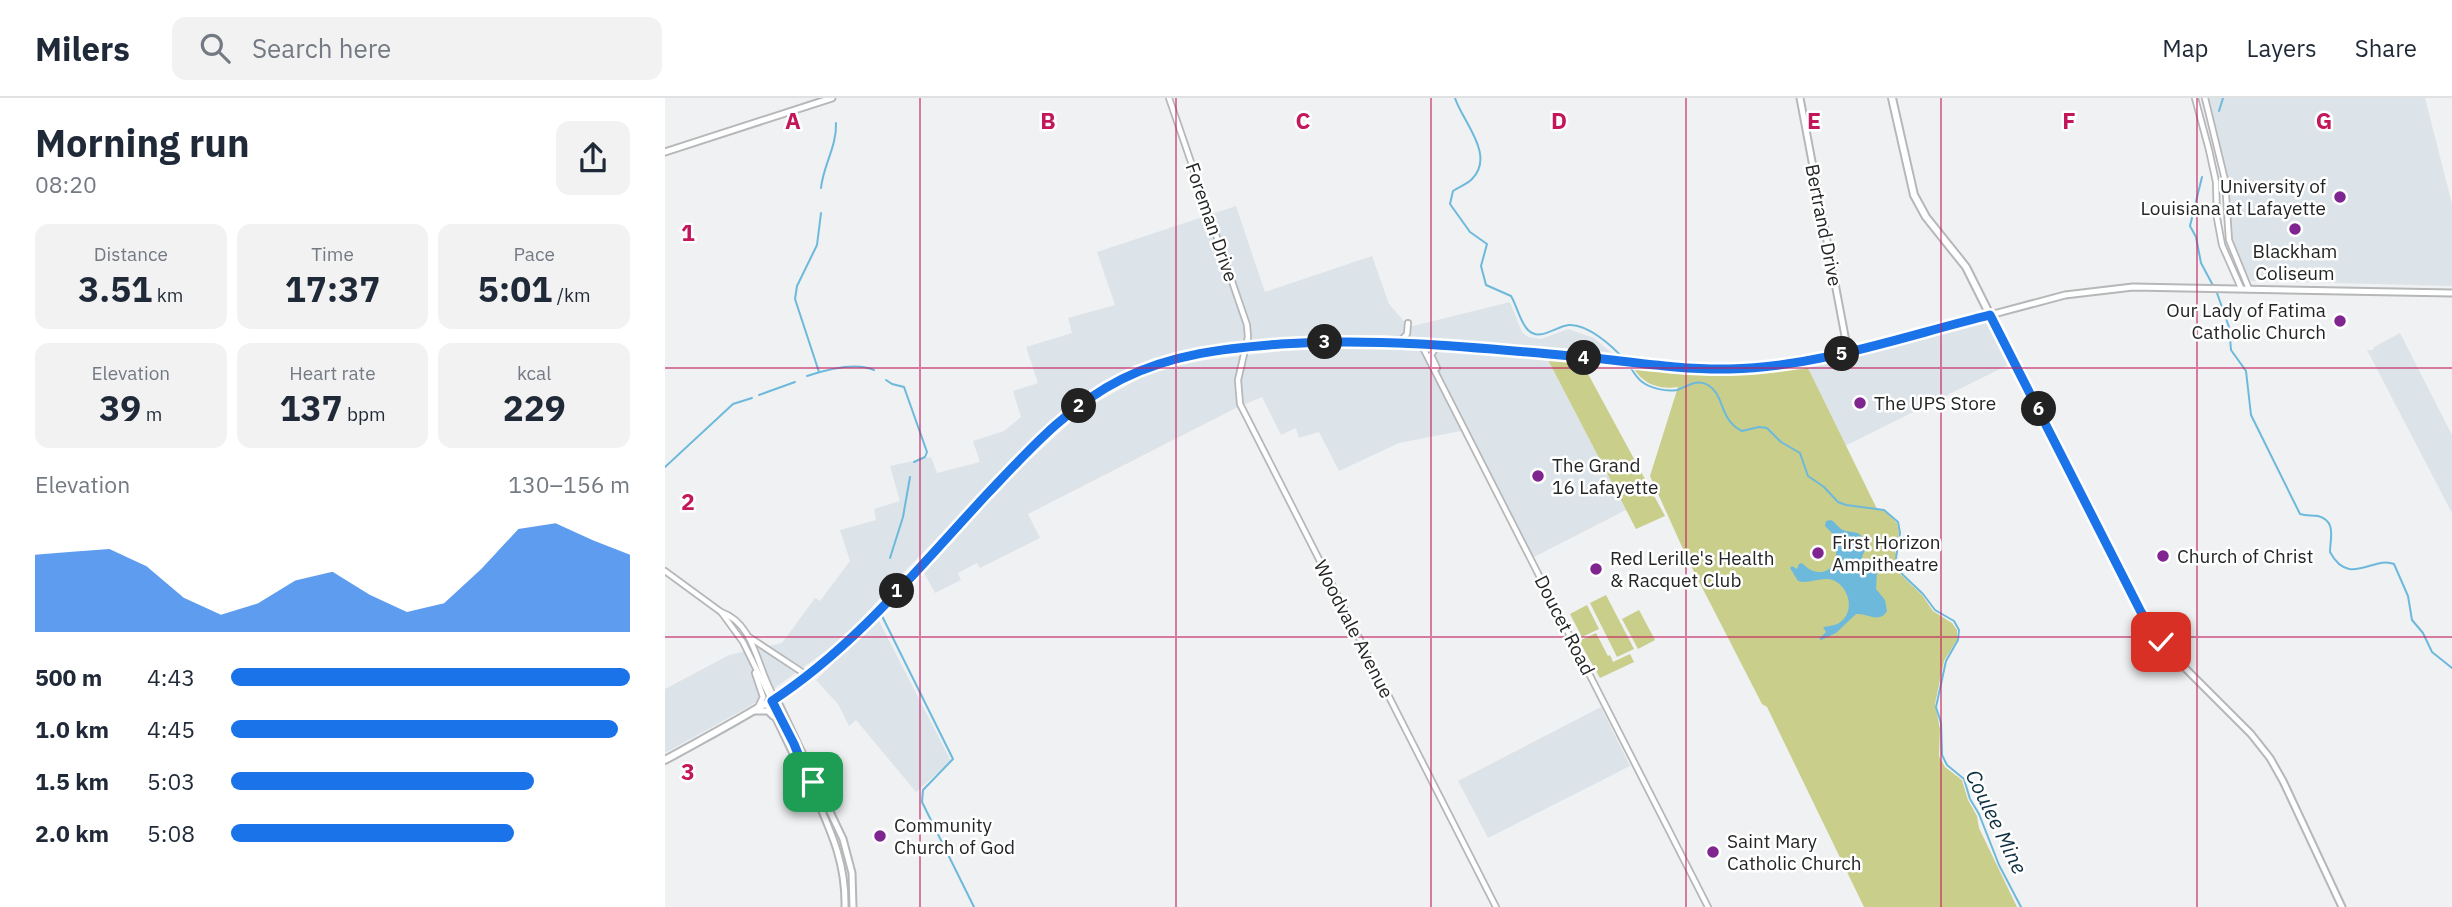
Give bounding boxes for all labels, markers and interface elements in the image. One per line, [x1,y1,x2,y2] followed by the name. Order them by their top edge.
[172,17,662,80] search box
[35,27,130,70] text: Milers
[196,29,234,67] icon: search
[252,31,391,65] text: Search here
[2162,32,2209,64] text: Map
[2247,32,2317,64] text: Layers
[2355,32,2417,64] text: Share
[785,105,801,135] text: A
[1040,105,1056,135] text: B
[1296,105,1311,135] text: C
[1551,105,1567,135] text: D
[1807,105,1821,135] text: E
[2062,105,2076,135] text: F
[2316,105,2332,135] text: G
[35,118,250,167] text: Morning run
[556,121,630,195] button: share
[1180,159,1244,285] street label: Foreman Drive
[1800,162,1848,288] street label: Bertrand Drive
[35,169,97,199] text: 08:20
[2140,174,2326,220] place label: University of Louisiana at Lafayette
[2332,189,2348,205] marker: University of Louisiana at Lafayette
[681,217,695,247] text: 1
[2287,221,2303,237] marker: Blackham Coliseum
[2253,239,2337,285] place label: Blackham Coliseum
[94,242,168,266] text: Distance
[311,242,354,266] text: Time
[513,242,555,266] text: Pace
[78,266,152,312] text: 3.51
[285,266,380,312] text: 17:37
[478,266,552,312] text: 5:01
[152,283,183,307] text: km
[552,283,591,307] text: /km
[2166,298,2326,344] place label: Our Lady of Fatima Catholic Church
[2332,313,2348,329] marker: Our Lady of Fatima Catholic Church
[1307,324,1343,360] pin: 3
[1319,329,1330,353] text: 3
[1825,336,1859,372] pin: 5
[1567,341,1601,376] pin: 4
[1836,341,1847,365] text: 5
[1578,345,1589,369] text: 4
[91,361,170,385] text: Elevation
[289,361,376,385] text: Heart rate
[517,361,551,385] text: kcal
[99,385,141,431] text: 39
[279,385,342,431] text: 137
[503,385,566,431] text: 229
[1061,388,1097,424] pin: 2
[1874,391,1996,415] place label: The UPS Store
[2021,392,2057,426] pin: 6
[1073,393,1084,417] text: 2
[1852,395,1868,411] marker: The UPS Store
[2033,396,2044,420] text: 6
[141,402,162,426] text: m
[342,402,386,426] text: bpm
[1552,453,1658,499] place label: The Grand 16 Lafayette
[1530,468,1546,484] marker: The Grand 16 Lafayette
[35,469,130,499] text: Elevation
[508,469,630,499] text: 130–156 m
[681,486,695,516] text: 2
[1832,530,1940,576] place label: First Horizon Ampitheatre
[2177,544,2313,568] place label: Church of Christ
[1810,545,1826,561] marker: First Horizon Ampitheatre
[1610,546,1774,592] place label: Red Lerille's Health & Racquet Club
[2155,548,2171,564] marker: Church of Christ
[1309,556,1399,702] street label: Woodvale Avenue
[1588,561,1604,577] marker: Red Lerille's Health & Racquet Club
[1530,571,1600,679] street label: Doucet Road
[880,574,915,608] pin: 1
[891,578,902,602] text: 1
[2131,612,2191,672] pin
[2142,623,2180,661] icon: check
[35,662,102,692] text: 500 m
[147,662,195,692] text: 4:43
[35,714,109,744] text: 1.0 km
[147,714,195,744] text: 4:45
[783,752,843,812] pin
[681,756,695,786] text: 3
[794,763,832,801] icon: arrive
[1960,765,2034,879] water label: Coulee Mine
[35,766,109,796] text: 1.5 km
[147,766,195,796] text: 5:03
[894,813,1015,859] place label: Community Church of God
[35,818,109,848] text: 2.0 km
[147,818,195,848] text: 5:08
[872,828,888,844] marker: Community Church of God
[1727,829,1862,875] place label: Saint Mary Catholic Church
[1705,844,1721,860] marker: Saint Mary Catholic Church

